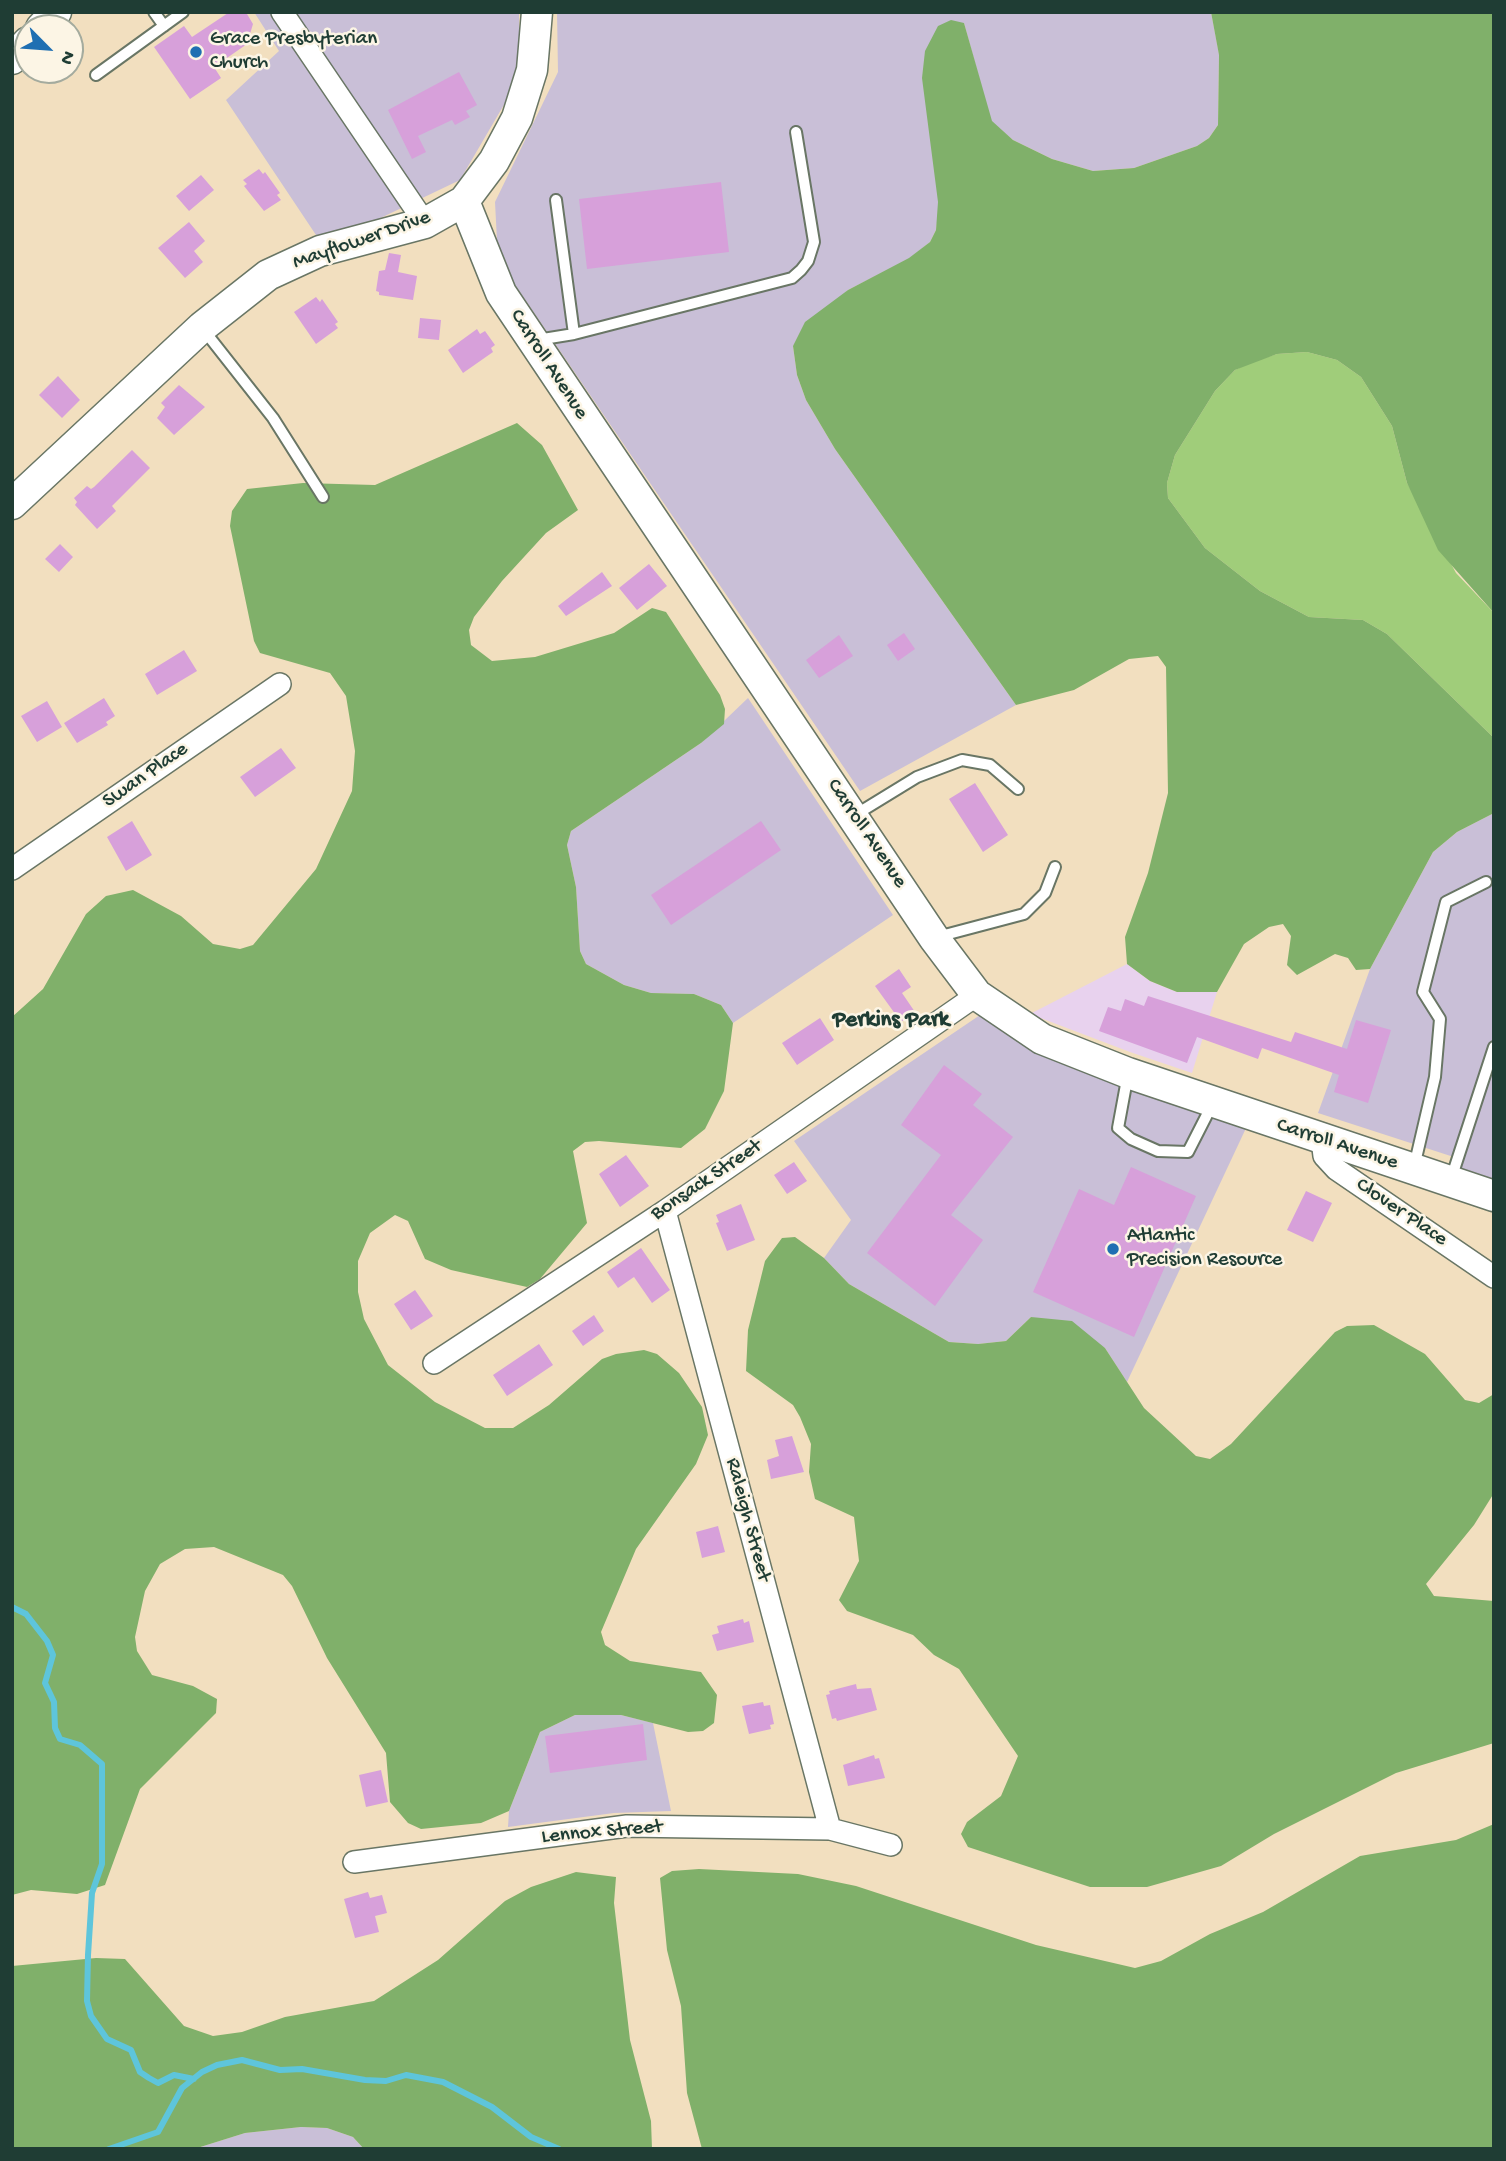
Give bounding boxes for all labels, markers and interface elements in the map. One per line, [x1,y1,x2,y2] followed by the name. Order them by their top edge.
[14,14,84,84] north arrow
[210,27,377,77] place label: Grace Presbyterian Church
[188,44,204,60] marker: Grace Presbyterian Church
[54,47,80,68] text: N
[290,206,434,276] street label: Mayflower Drive
[503,305,593,425] street label: Carroll Avenue
[98,737,194,815] street label: Swan Place
[820,775,912,893] street label: Carroll Avenue
[833,1007,949,1035] district label: Perkins Park
[1273,1114,1401,1176] street label: Carroll Avenue
[647,1135,767,1227] street label: Bonsack Street
[1350,1173,1452,1253] street label: Clover Place
[1127,1224,1282,1274] place label: Atlantic Precision Resource
[1105,1241,1121,1257] marker: Atlantic Precision Resource
[718,1455,776,1585] street label: Raleigh Street
[540,1815,664,1851] street label: Lennox Street

